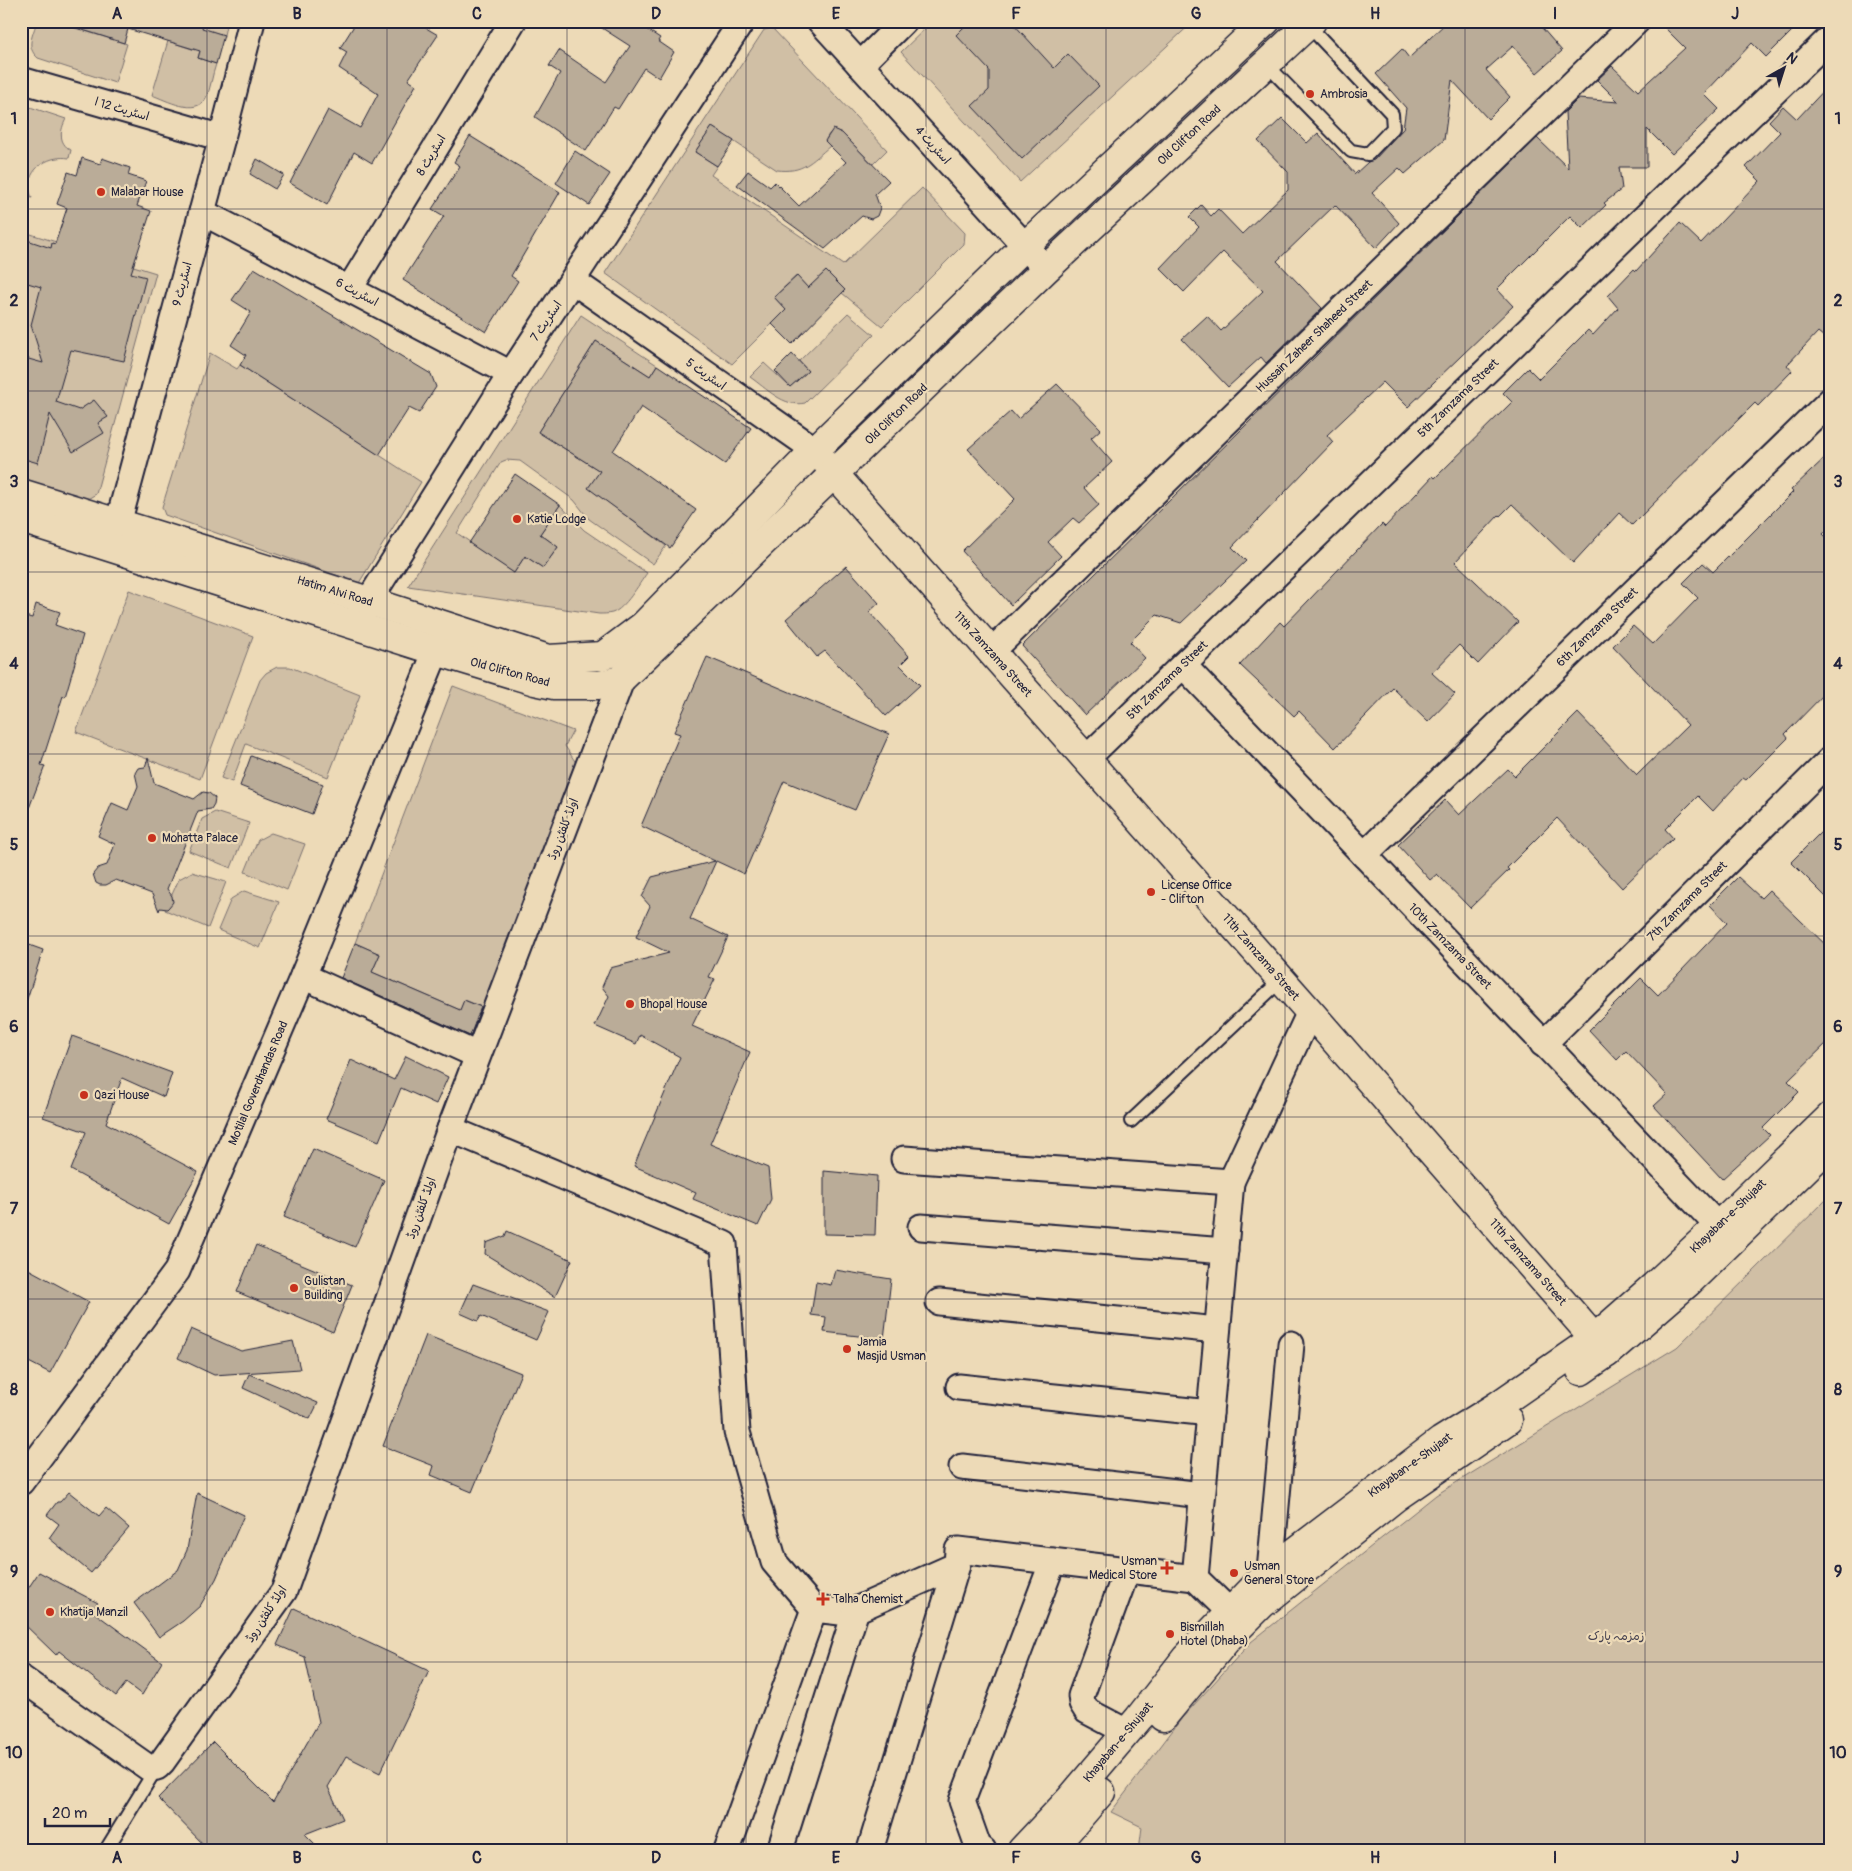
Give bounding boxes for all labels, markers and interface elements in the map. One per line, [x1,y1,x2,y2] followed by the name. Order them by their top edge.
[112,4,123,24] text: A
[292,4,302,24] text: B
[472,4,482,24] text: C
[651,4,661,24] text: D
[832,4,841,24] text: E
[1011,4,1021,24] text: F
[1191,4,1202,24] text: G
[1370,4,1380,24] text: H
[1553,4,1557,24] text: I
[1731,4,1739,24] text: J
[1760,42,1810,92] north arrow
[1783,49,1801,68] text: N
[1320,87,1368,102] place label: Ambrosia
[1304,88,1316,100] marker: Ambrosia
[93,95,151,124] street label: اسٹریٹ 12 ا
[1154,102,1224,169] street label: Old Clifton Road
[11,109,17,129] text: 1
[1835,109,1841,129] text: 1
[912,123,954,168] street label: اسٹریٹ 4
[413,132,450,179] street label: اسٹریٹ 8
[111,185,183,200] place label: Malabar House
[95,186,107,198] marker: Malabar House
[169,260,196,308] street label: اسٹریٹ 9
[333,275,381,310] street label: اسٹریٹ 6
[1253,277,1376,396] street label: Hussain Zaheer Shaheed Street
[10,291,19,311] text: 2
[1834,291,1843,311] text: 2
[527,298,565,344] street label: اسٹریٹ 7
[683,355,729,394] street label: اسٹریٹ 5
[1415,356,1502,441] street label: 5th Zamzama Street
[862,381,931,448] street label: Old Clifton Road
[10,472,19,492] text: 3
[1834,472,1843,492] text: 3
[527,512,586,527] place label: Katie Lodge
[511,513,523,525] marker: Katie Lodge
[295,573,375,610] street label: Hatim Alvi Road
[1553,584,1641,670] street label: 6th Zamzama Street
[950,608,1035,700] street label: 11th Zamzama Street
[1124,638,1211,723] street label: 5th Zamzama Street
[9,654,19,674] text: 4
[1833,654,1843,674] text: 4
[469,655,551,690] street label: Old Clifton Road
[545,796,582,862] street label: اولڈ کلفٹن روڈ
[162,831,238,846] place label: Mohatta Palace
[146,832,158,844] marker: Mohatta Palace
[10,835,19,855] text: 5
[1834,835,1843,855] text: 5
[1644,858,1731,945] street label: 7th Zamzama Street
[1161,878,1232,907] place label: License Office - Clifton
[1145,886,1157,898] marker: License Office - Clifton
[1405,900,1495,993] street label: 10th Zamzama Street
[1219,911,1303,1004] street label: 11th Zamzama Street
[640,997,707,1012] place label: Bhopal House
[624,998,636,1010] marker: Bhopal House
[9,1017,19,1037] text: 6
[1833,1017,1843,1037] text: 6
[225,1019,291,1148] street label: Motilal Goverdhandas Road
[94,1088,149,1103] place label: Qazi House
[78,1089,90,1101] marker: Qazi House
[403,1175,440,1241] street label: اولڈ کلفٹن روڈ
[1687,1176,1770,1257] street label: Khayaban-e-Shujaat
[10,1199,19,1219] text: 7
[1834,1199,1843,1219] text: 7
[1486,1216,1570,1309] street label: 11th Zamzama Street
[304,1274,345,1303] place label: Gulistan Building
[288,1282,300,1294] marker: Gulistan Building
[857,1335,926,1364] place label: Jamia Masjid Usman
[841,1343,853,1355] marker: Jamia Masjid Usman
[10,1380,18,1400] text: 8
[1834,1380,1842,1400] text: 8
[1365,1430,1455,1501] street label: Khayaban-e-Shujaat
[1089,1554,1157,1583] place label: Usman Medical Store
[1244,1559,1314,1588] place label: Usman General Store
[10,1562,18,1582] text: 9
[1161,1562,1173,1574] marker: Usman Medical Store
[1834,1562,1842,1582] text: 9
[1228,1567,1240,1579] marker: Usman General Store
[242,1583,290,1646] street label: اولڈ کلفٹن روڈ
[833,1592,903,1607] place label: Talha Chemist
[817,1593,829,1605] marker: Talha Chemist
[60,1605,128,1620] place label: Khatija Manzil
[44,1606,56,1618] marker: Khatija Manzil
[1180,1620,1249,1649] place label: Bismillah Hotel (Dhaba)
[1164,1628,1176,1640] marker: Bismillah Hotel (Dhaba)
[1588,1629,1644,1644] park label: زمزمہ پارک
[1080,1699,1156,1786] street label: Khayaban-e-Shujaat
[5,1743,23,1763] text: 10
[1829,1743,1847,1763] text: 10
[45,1796,110,1828] scale bar
[52,1804,87,1823] text: 20 m
[112,1848,123,1868] text: A
[292,1848,302,1868] text: B
[472,1848,482,1868] text: C
[651,1848,661,1868] text: D
[832,1848,841,1868] text: E
[1011,1848,1021,1868] text: F
[1191,1848,1202,1868] text: G
[1370,1848,1380,1868] text: H
[1553,1848,1557,1868] text: I
[1731,1848,1739,1868] text: J

